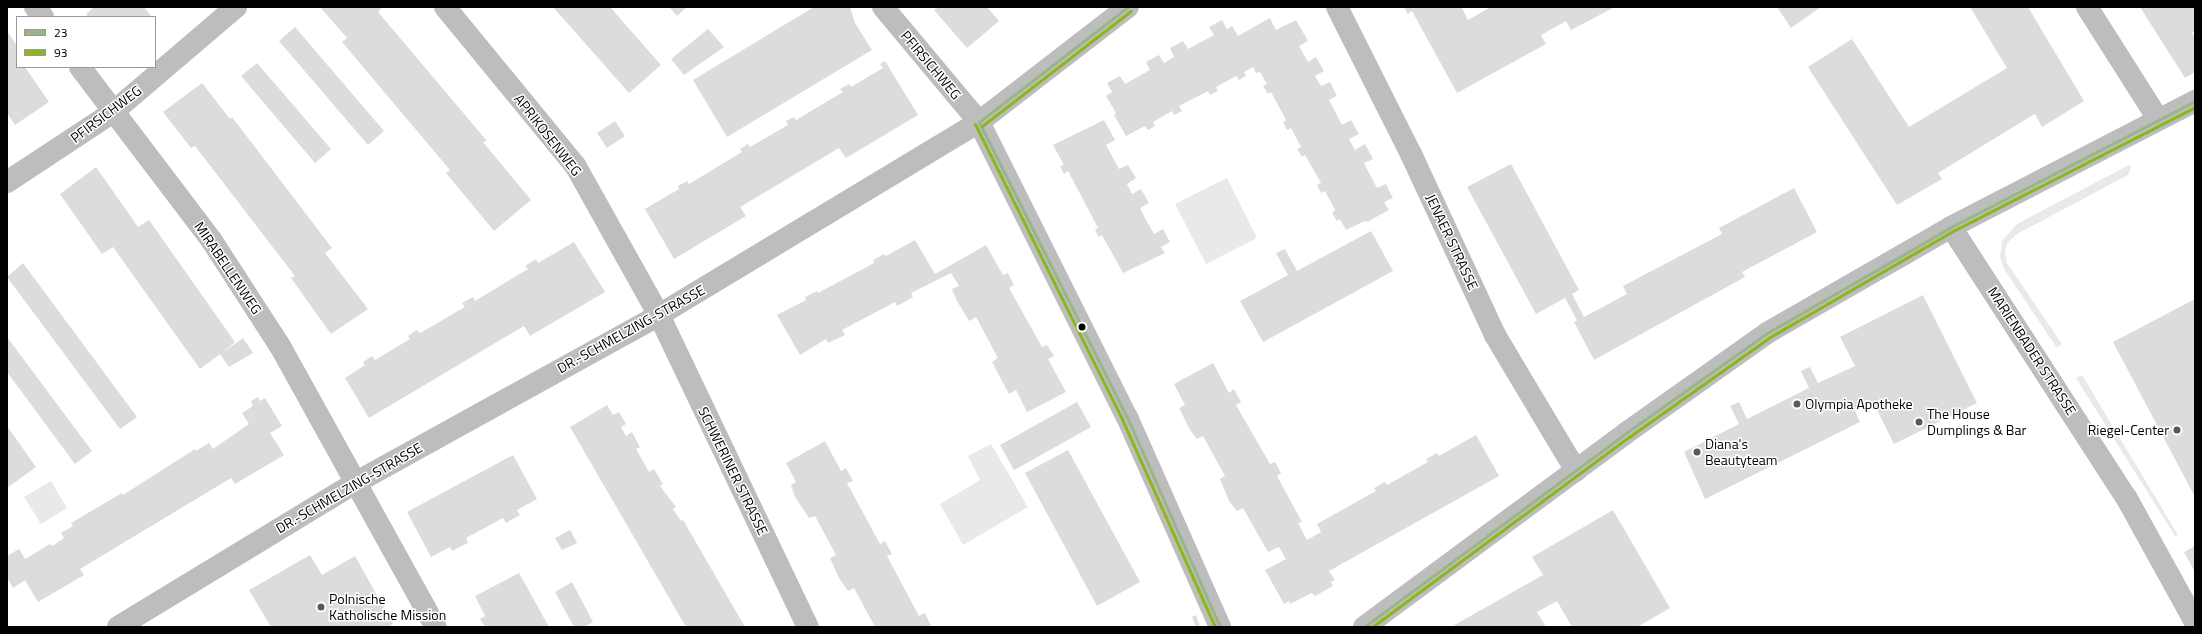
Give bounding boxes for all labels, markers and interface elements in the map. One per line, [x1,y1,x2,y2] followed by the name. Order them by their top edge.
[16,16,156,68] legend
[54,23,67,42] text: 23
[897,27,965,103] street label: PFIRSICHWEG
[54,43,67,62] text: 93
[67,82,145,146] street label: PFIRSICHWEG
[511,91,585,179] street label: APRIKOSENWEG
[1422,191,1482,293] street label: JENAER STRASSE
[191,219,265,317] street label: MIRABELLENWEG
[554,281,708,377] street label: DR.-SCHMELZING-STRASSE
[1984,284,2080,418] street label: MARIENBADER STRASSE
[1077,322,1087,332] unlabelled marker
[1805,396,1913,412] place label: Olympia Apotheke
[1792,399,1802,409] marker: Olympia Apotheke
[695,404,771,538] street label: SCHWERINER STRASSE
[1927,406,2026,438] place label: The House Dumplings & Bar
[1914,417,1924,427] marker: The House Dumplings & Bar
[2088,422,2169,438] place label: Riegel-Center
[2172,425,2182,435] marker: Riegel-Center
[1705,436,1778,468] place label: Diana's Beautyteam
[273,439,425,537] street label: DR.-SCHMELZING-STRASSE
[1692,447,1702,457] marker: Diana's Beautyteam
[329,591,446,624] place label: Polnische Katholische Mission
[316,602,326,612] marker: Polnische Katholische Mission

